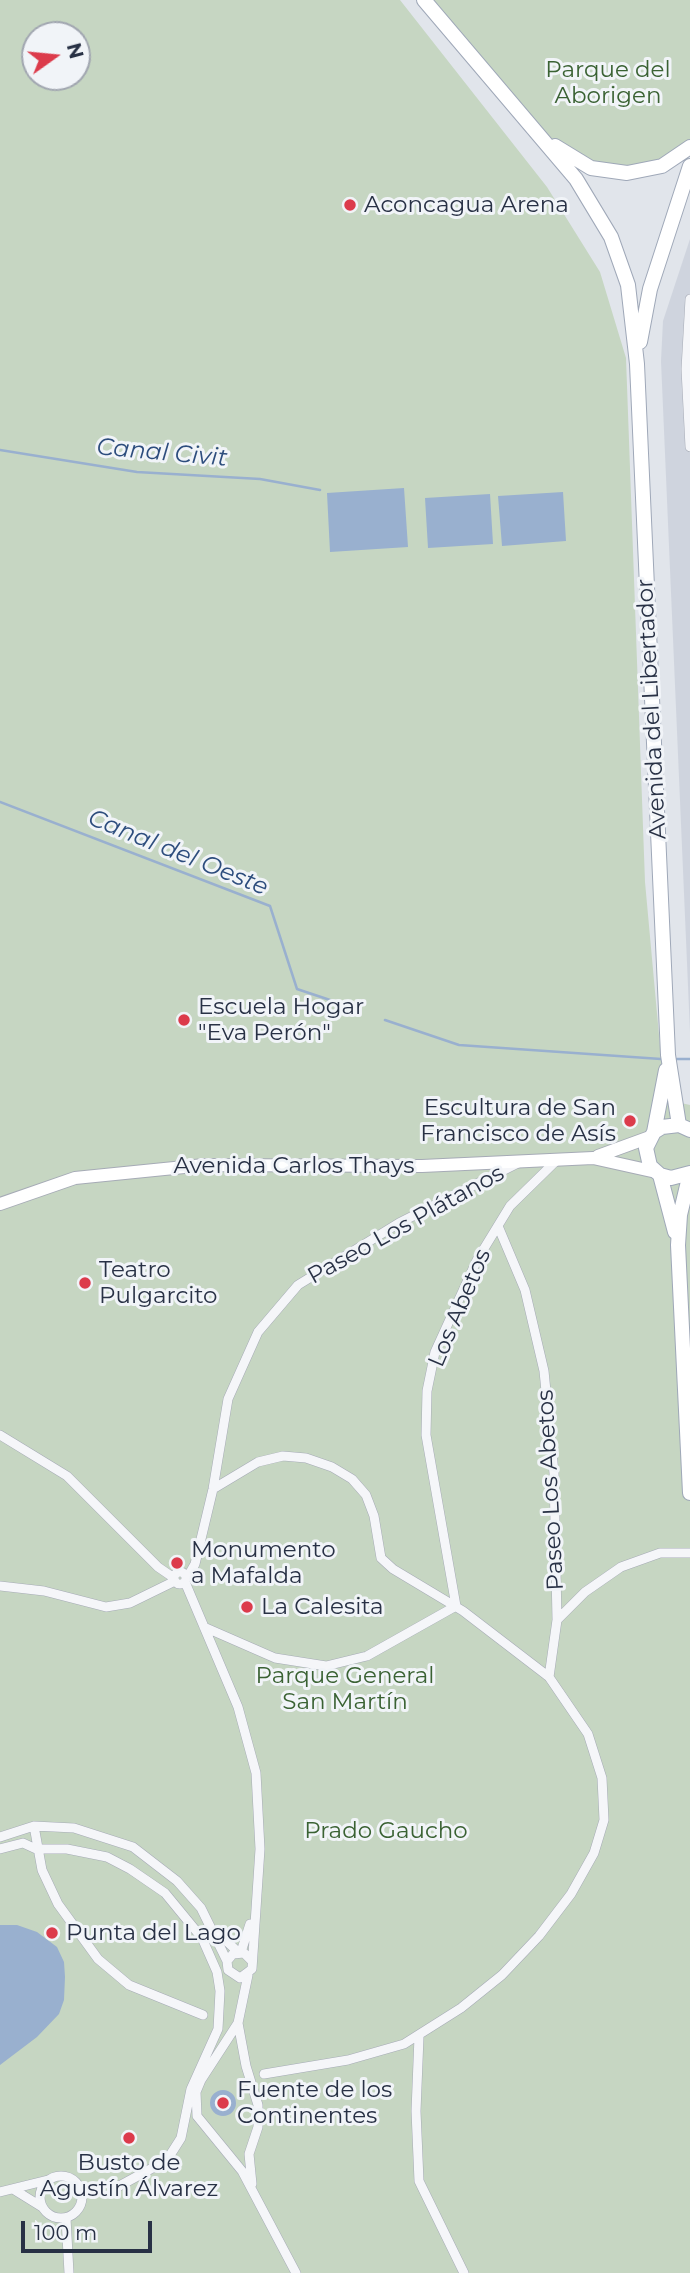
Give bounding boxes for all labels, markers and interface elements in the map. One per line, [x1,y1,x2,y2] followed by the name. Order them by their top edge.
[21,21,91,91] north arrow
[62,41,88,61] text: N
[545,56,671,110] park label: Parque del Aborigen
[364,191,569,219] place label: Aconcagua Arena
[342,197,358,213] marker: Aconcagua Arena
[95,433,229,473] water label: Canal Civit
[631,578,673,840] street label: Avenida del Libertador
[84,804,272,902] water label: Canal del Oeste
[198,993,364,1047] place label: Escuela Hogar "Eva Perón"
[176,1012,192,1028] marker: Escuela Hogar "Eva Perón"
[420,1094,616,1148] place label: Escultura de San Francisco de Asís
[622,1113,638,1129] marker: Escultura de San Francisco de Asís
[174,1152,414,1180] street label: Avenida Carlos Thays
[303,1160,509,1290] street label: Paseo Los Plátanos
[423,1245,497,1371] street label: Los Abetos
[99,1256,217,1310] place label: Teatro Pulgarcito
[77,1275,93,1291] marker: Teatro Pulgarcito
[532,1389,570,1591] street label: Paseo Los Abetos
[191,1536,336,1590] place label: Monumento a Mafalda
[169,1555,185,1571] marker: Monumento a Mafalda
[261,1593,384,1621] place label: La Calesita
[239,1599,255,1615] marker: La Calesita
[256,1662,434,1716] park label: Parque General San Martín
[304,1817,468,1845] park label: Prado Gaucho
[66,1919,241,1947] place label: Punta del Lago
[44,1925,60,1941] marker: Punta del Lago
[237,2076,392,2130] place label: Fuente de los Continentes
[215,2095,231,2111] marker: Fuente de los Continentes
[121,2130,137,2146] marker: Busto de Agustín Álvarez
[40,2149,218,2203] place label: Busto de Agustín Álvarez
[24,2206,156,2250] scale bar
[34,2220,97,2245] text: 100 m

